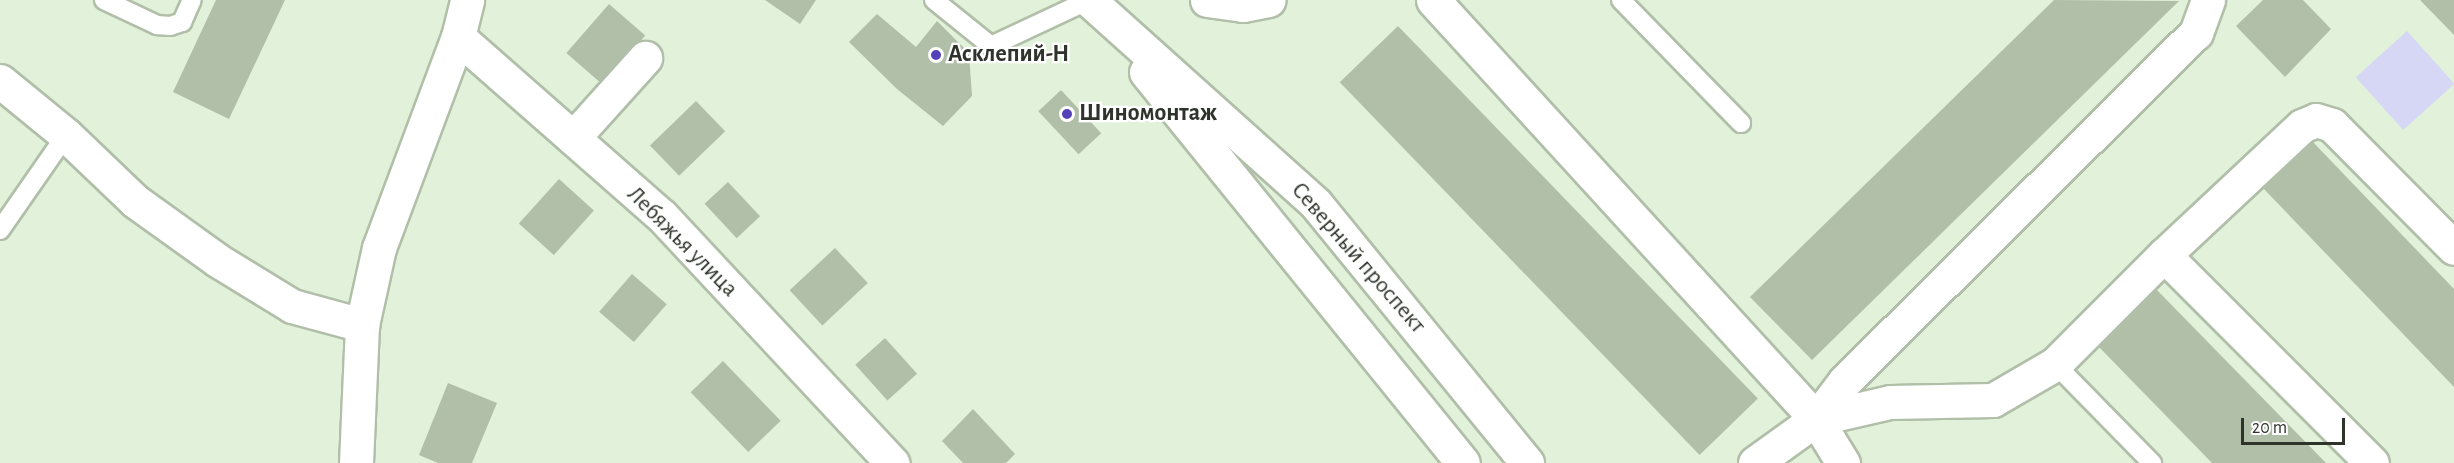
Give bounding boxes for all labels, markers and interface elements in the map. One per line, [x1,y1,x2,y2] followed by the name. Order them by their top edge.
[948,41,1069,69] place label: Асклепий-Н
[929,48,943,62] marker: Асклепий-Н
[1079,100,1217,128] place label: Шиномонтаж
[1060,107,1074,121] marker: Шиномонтаж
[1284,176,1432,340] street label: Северный проспект
[621,181,743,303] street label: Лебяжья улица
[2244,406,2348,444] scale bar
[2252,419,2287,437] text: 20 m

